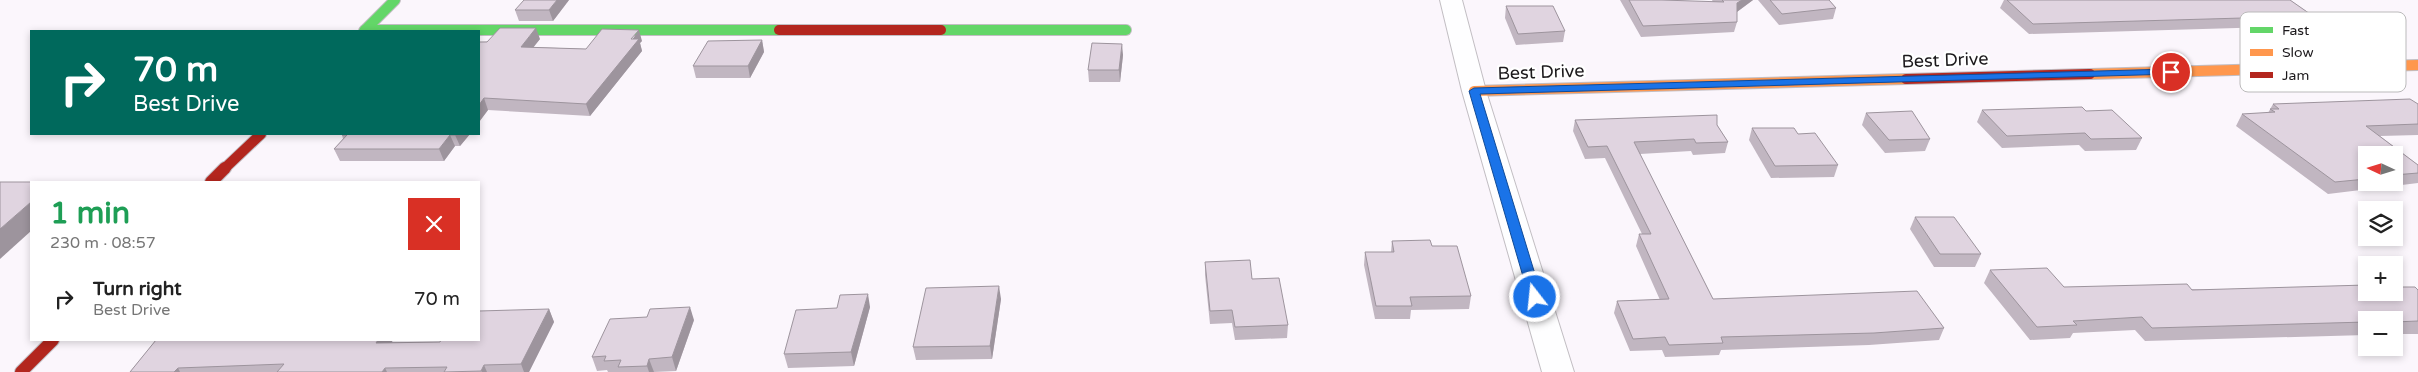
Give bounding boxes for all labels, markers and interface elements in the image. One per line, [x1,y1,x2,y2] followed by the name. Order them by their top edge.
[2240,12,2406,92] legend
[2282,22,2310,39] text: Fast
[2282,44,2314,61] text: Slow
[1901,47,1989,73] street label: Best Drive
[133,49,218,91] text: 70 m
[50,50,115,115] icon: right
[2150,51,2192,93] pin
[2157,58,2185,86] icon: arrive
[1497,59,1585,85] street label: Best Drive
[2282,67,2309,84] text: Jam
[133,91,239,117] text: Best Drive
[2358,146,2402,191] north arrow
[2358,146,2403,356] map controls
[50,195,130,232] text: 1 min
[408,198,460,250] button: close
[2358,201,2403,246] button: layers
[50,233,156,253] text: 230 m · 08:57
[2358,256,2403,301] button: +
[1508,270,1560,322] position arrow
[93,278,181,300] text: Turn right
[50,285,78,313] icon: right
[414,288,460,310] text: 70 m
[93,300,170,320] text: Best Drive
[2358,311,2403,356] button: −

